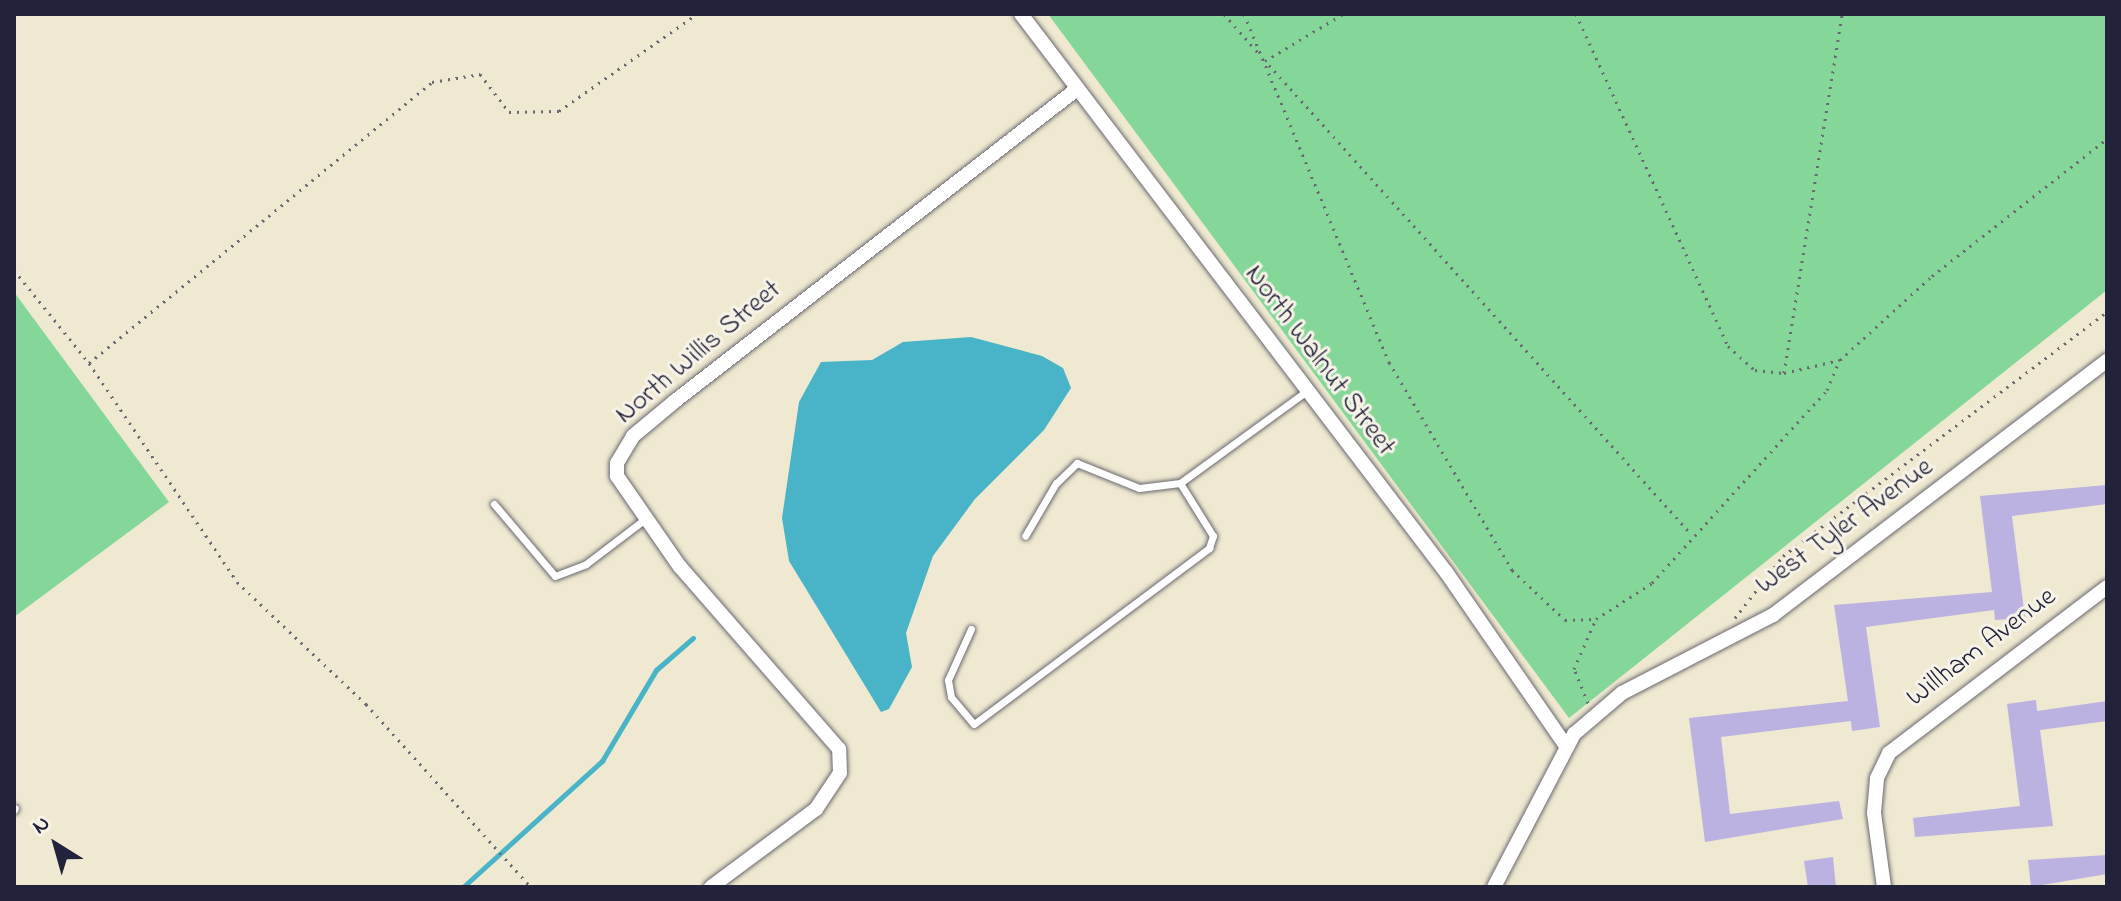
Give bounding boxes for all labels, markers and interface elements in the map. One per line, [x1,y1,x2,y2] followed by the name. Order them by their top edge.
[1236,259,1402,463] street label: North Walnut Street
[609,274,789,432] street label: North Willis Street
[1750,451,1940,603] street label: West Tyler Avenue
[1901,581,2063,715] street label: Willham Avenue
[16,805,96,885] north arrow
[26,809,57,843] text: N

